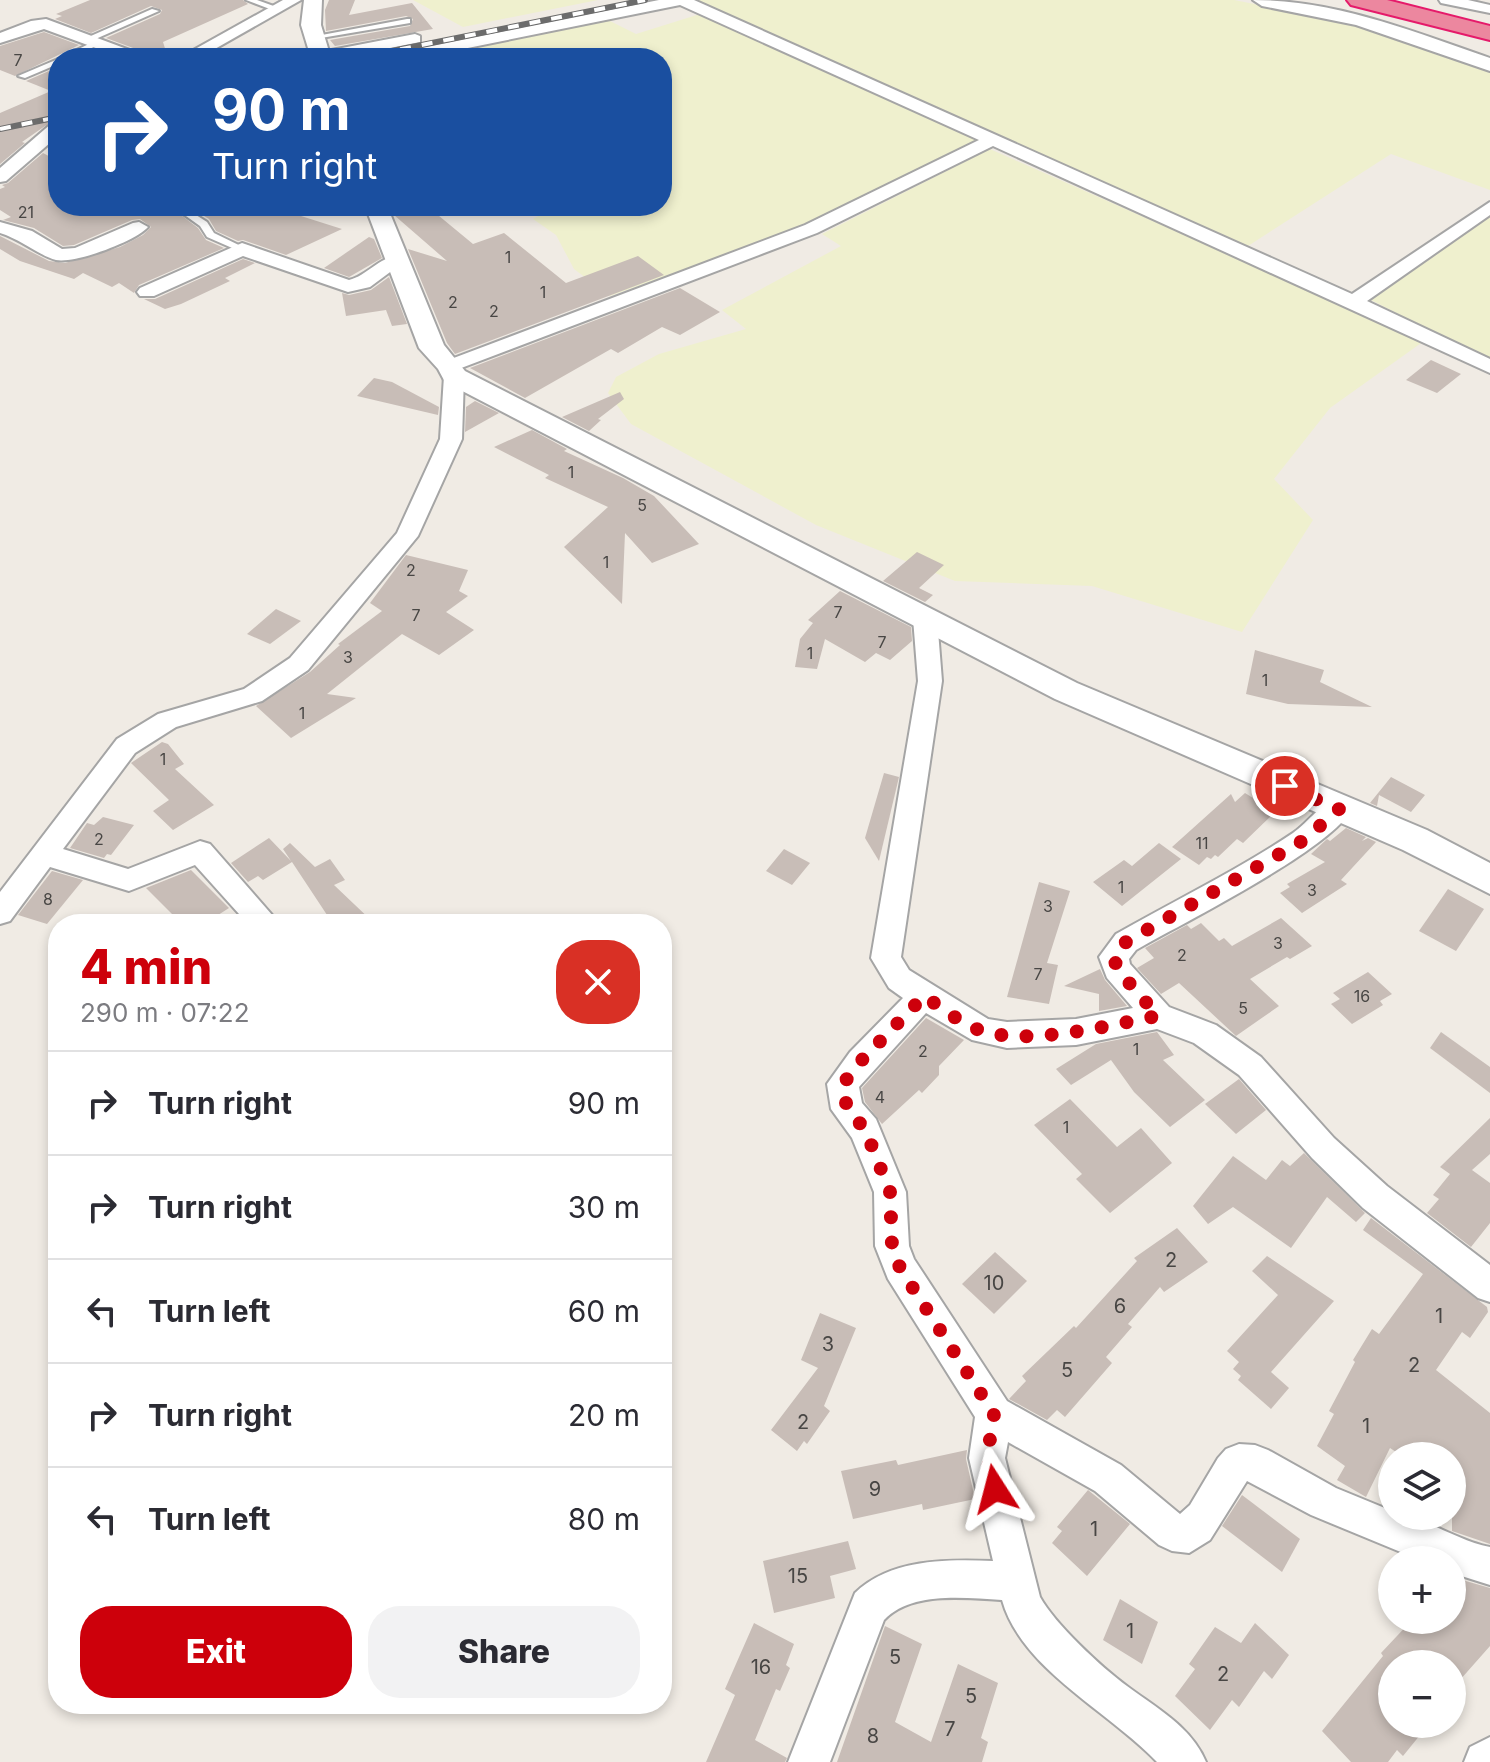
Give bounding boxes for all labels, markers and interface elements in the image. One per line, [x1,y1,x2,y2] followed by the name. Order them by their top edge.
[13,50,23,70] house number: 7
[212,76,351,144] text: 90 m
[80,80,184,184] icon: right
[212,144,377,188] text: Turn right
[18,202,34,222] house number: 21
[505,247,511,267] house number: 1
[540,282,546,302] house number: 1
[448,292,458,312] house number: 2
[489,301,499,321] house number: 2
[568,462,574,482] house number: 1
[637,495,647,515] house number: 5
[603,552,609,572] house number: 1
[406,560,416,580] house number: 2
[833,602,843,622] house number: 7
[411,605,421,625] house number: 7
[877,632,887,652] house number: 7
[807,643,813,663] house number: 1
[343,647,353,667] house number: 3
[1262,670,1268,690] house number: 1
[299,703,305,723] house number: 1
[160,749,166,769] house number: 1
[1251,752,1319,820] pin
[1263,764,1307,808] icon: arrive
[94,829,104,849] house number: 2
[1195,833,1209,853] house number: 11
[1118,877,1124,897] house number: 1
[1307,880,1317,900] house number: 3
[43,889,53,909] house number: 8
[1043,896,1053,916] house number: 3
[1273,933,1283,953] house number: 3
[80,937,212,996] text: 4 min
[556,940,640,1024] button: close
[1177,945,1187,965] house number: 2
[1033,964,1043,984] house number: 7
[1354,986,1370,1006] house number: 16
[80,997,250,1028] text: 290 m · 07:22
[1238,998,1248,1018] house number: 5
[1133,1039,1139,1059] house number: 1
[918,1041,928,1061] house number: 2
[80,1081,124,1125] icon: right
[148,1085,292,1121] text: Turn right
[568,1085,640,1121] text: 90 m
[875,1087,885,1107] house number: 4
[1063,1117,1069,1137] house number: 1
[80,1185,124,1229] icon: right
[148,1189,292,1225] text: Turn right
[568,1189,640,1225] text: 30 m
[1165,1248,1177,1272] house number: 2
[984,1271,1004,1295] house number: 10
[80,1289,124,1333] icon: left
[148,1293,270,1329] text: Turn left
[568,1293,640,1329] text: 60 m
[1114,1294,1126,1318] house number: 6
[1435,1304,1443,1328] house number: 1
[822,1332,834,1356] house number: 3
[1408,1353,1420,1377] house number: 2
[1061,1358,1073,1382] house number: 5
[80,1393,124,1437] icon: right
[148,1397,292,1433] text: Turn right
[568,1397,640,1433] text: 20 m
[797,1410,809,1434] house number: 2
[1362,1414,1370,1438] house number: 1
[1378,1442,1466,1738] map controls
[1378,1442,1466,1530] button: layers
[953,1447,1037,1531] position arrow
[869,1477,881,1501] house number: 9
[80,1497,124,1541] icon: left
[148,1501,270,1537] text: Turn left
[568,1501,640,1537] text: 80 m
[1090,1517,1098,1541] house number: 1
[1378,1546,1466,1634] button: +
[788,1564,808,1588] house number: 15
[80,1606,352,1698] button: Exit
[368,1606,640,1698] button: Share
[1126,1619,1134,1643] house number: 1
[889,1645,901,1669] house number: 5
[1378,1650,1466,1738] button: −
[751,1655,771,1679] house number: 16
[1217,1662,1229,1686] house number: 2
[965,1684,977,1708] house number: 5
[944,1717,956,1741] house number: 7
[867,1724,879,1748] house number: 8

